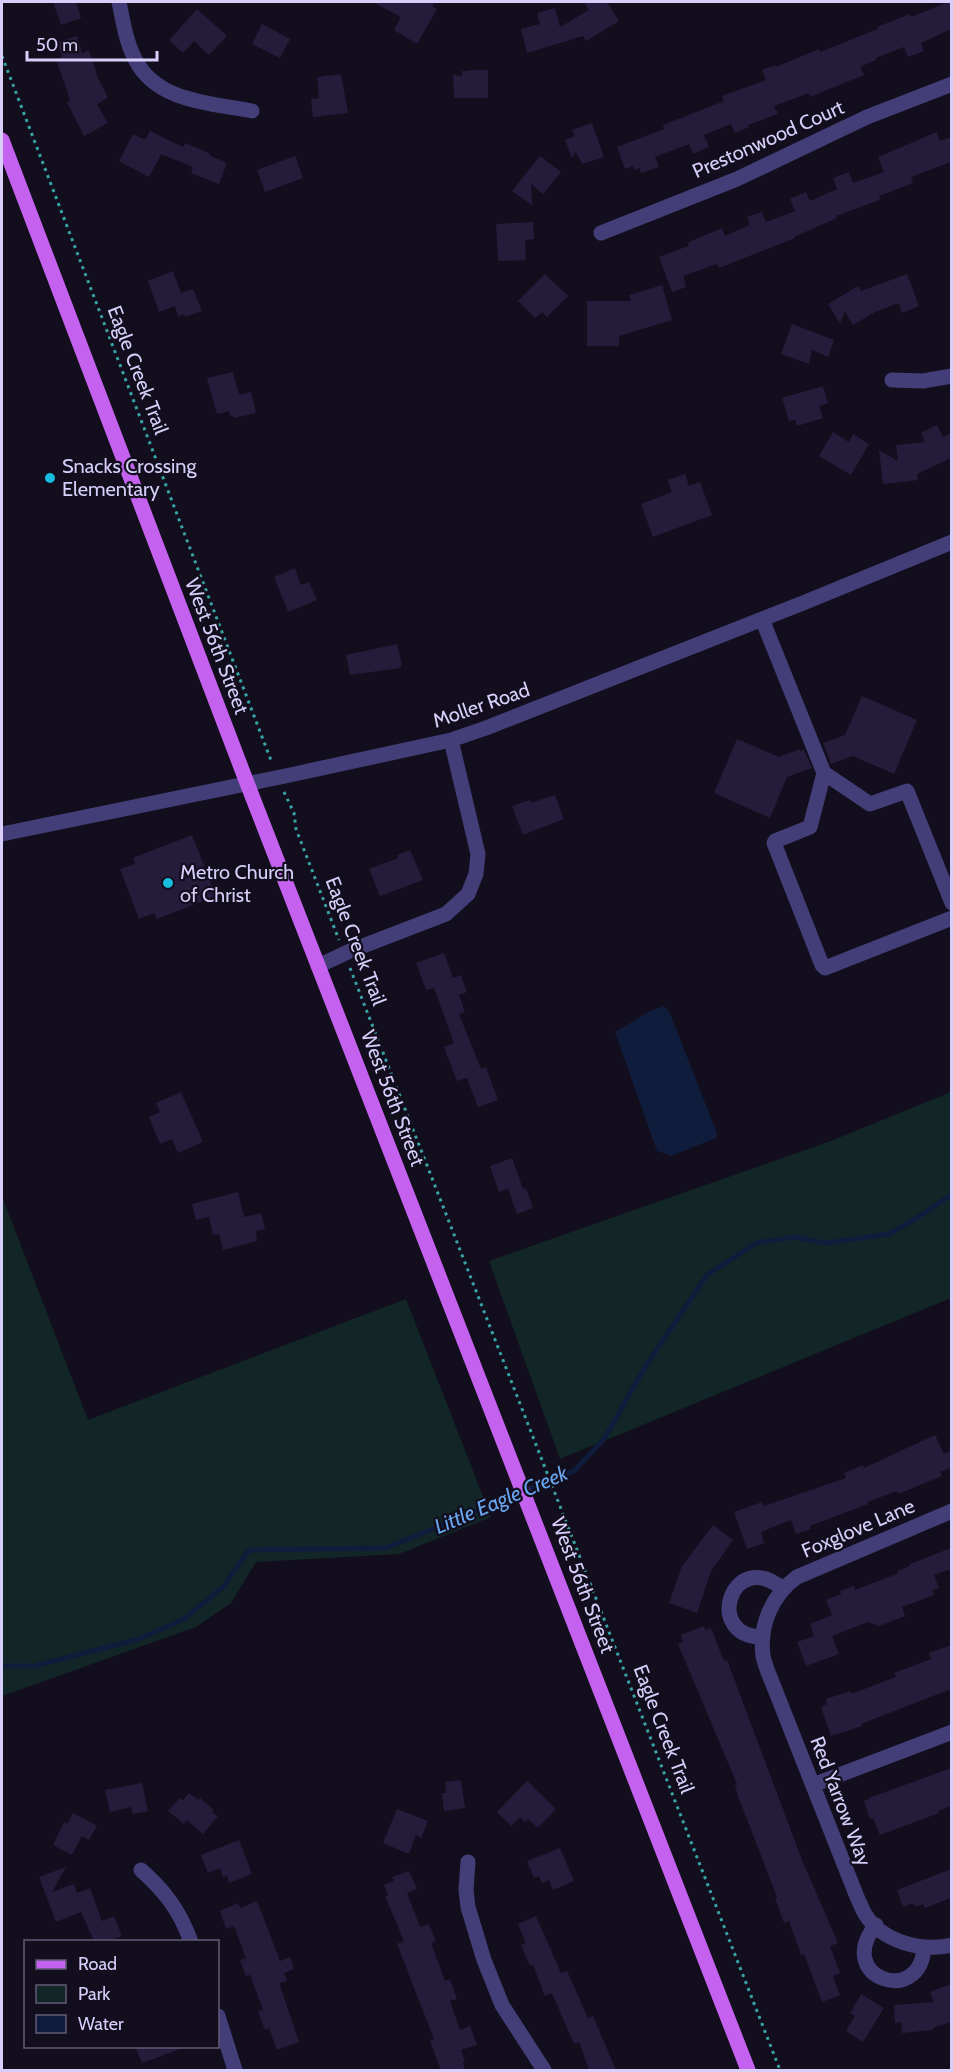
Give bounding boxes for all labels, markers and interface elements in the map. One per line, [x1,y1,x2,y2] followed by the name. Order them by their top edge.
[27,24,158,62] scale bar
[36,34,78,56] text: 50 m
[689,95,848,183] street label: Prestonwood Court
[102,302,174,438] street label: Eagle Creek Trail
[62,454,197,501] place label: Snacks Crossing Elementary
[43,471,57,485] marker: Snacks Crossing Elementary
[180,575,254,718] street label: West 56th Street
[429,677,533,733] street label: Moller Road
[180,860,294,907] place label: Metro Church of Christ
[320,873,392,1009] street label: Eagle Creek Trail
[161,876,175,890] marker: Metro Church of Christ
[356,1027,430,1170] street label: West 56th Street
[430,1460,572,1539] water label: Little Eagle Creek
[798,1493,918,1563] street label: Foxglove Lane
[546,1514,620,1657] street label: West 56th Street
[628,1661,700,1797] street label: Eagle Creek Trail
[805,1733,877,1869] street label: Red Yarrow Way
[24,1940,219,2048] legend
[78,1953,117,1975] text: Road
[78,1983,111,2005] text: Park
[78,2013,124,2035] text: Water

